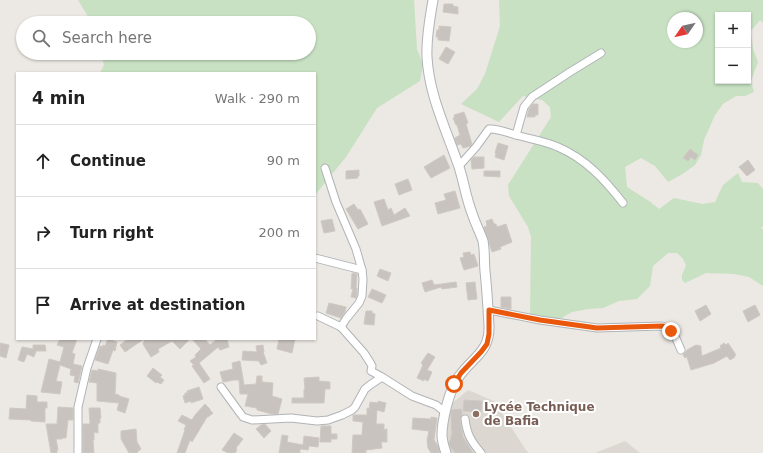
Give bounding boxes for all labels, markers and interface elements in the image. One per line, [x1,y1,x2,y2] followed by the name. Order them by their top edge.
[667,12,703,48] north arrow
[715,12,751,84] map controls
[715,12,751,48] button: +
[16,16,316,60] search box
[30,27,52,49] icon: search
[62,29,152,47] text: Search here
[715,48,751,84] button: −
[32,88,85,108] text: 4 min
[215,91,300,106] text: Walk · 290 m
[32,150,54,172] icon: ahead
[70,152,146,170] text: Continue
[267,153,300,168] text: 90 m
[32,222,54,244] icon: right
[70,224,154,242] text: Turn right
[258,225,300,240] text: 200 m
[32,294,54,316] icon: arrive
[70,296,245,314] text: Arrive at destination
[662,322,680,340] route end
[445,375,463,393] route start
[484,400,595,428] place label: Lycée Technique de Bafia
[471,409,481,419] marker: Lycée Technique de Bafia

